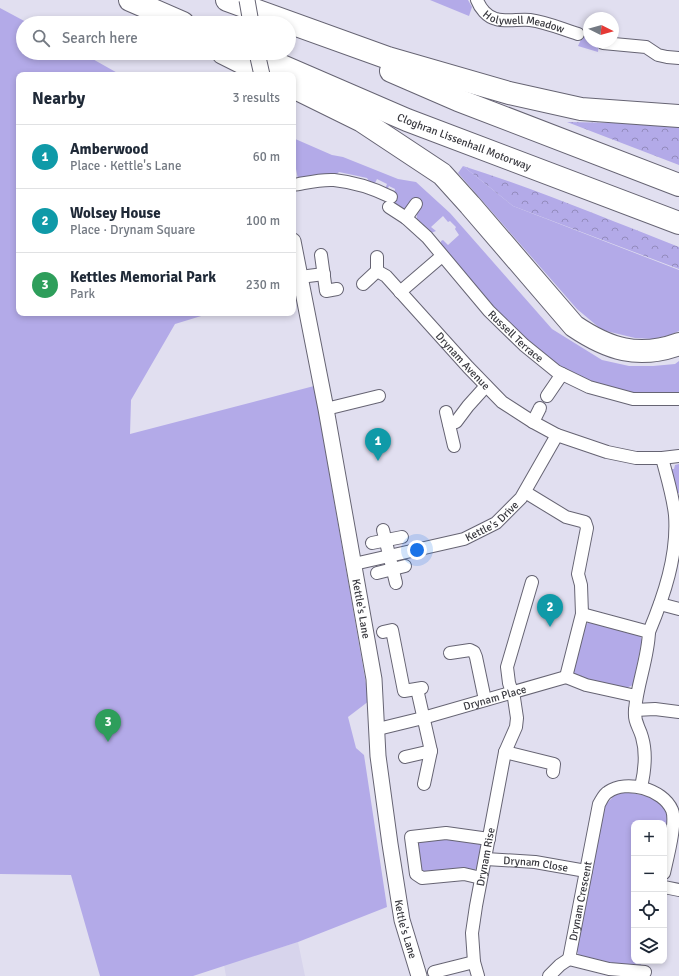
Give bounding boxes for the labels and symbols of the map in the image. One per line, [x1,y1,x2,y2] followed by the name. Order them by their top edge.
[480,8,566,36] street label: Holywell Meadow
[583,12,619,48] north arrow
[395,111,534,174] street label: Cloghran Lissenhall Motorway
[485,308,546,365] street label: Russell Terrace
[433,330,493,393] street label: Drynam Avenue
[365,428,391,461] pin: 1
[463,499,521,544] street label: Kettle's Drive
[407,540,427,560] your location
[349,578,373,640] street label: Kettle's Lane
[537,594,563,627] pin: 2
[462,683,528,713] street label: Drynam Place
[95,709,121,742] pin: 3
[474,827,498,887] street label: Drynam Rise
[503,854,569,875] street label: Drynam Close
[567,860,595,942] street label: Drynam Crescent
[392,899,419,960] street label: Kettle's Lane

